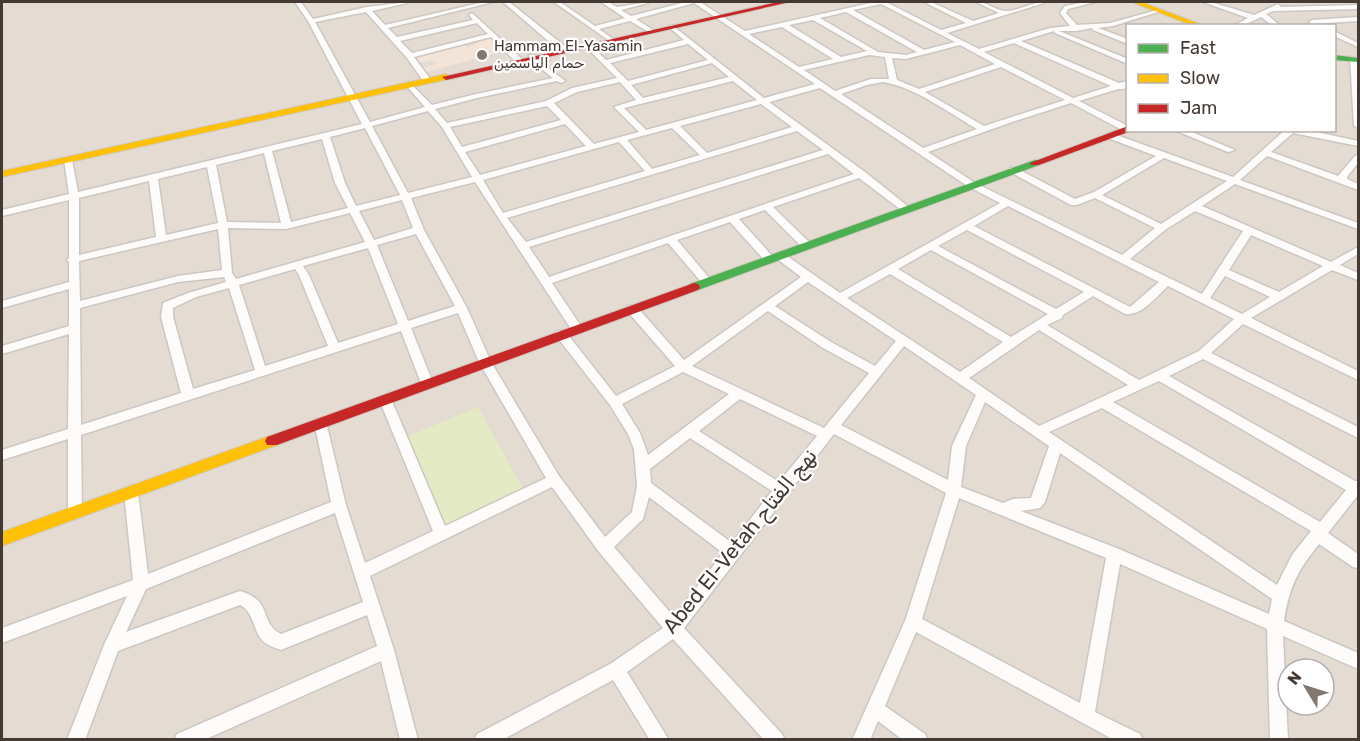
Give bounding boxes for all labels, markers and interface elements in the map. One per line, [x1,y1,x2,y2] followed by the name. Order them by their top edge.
[1126,24,1336,132] legend
[494,37,642,73] place label: Hammam El-Yasamin حمام الياسمين
[1180,37,1216,59] text: Fast
[475,48,489,62] marker: Hammam El-Yasamin حمام الياسمين
[1180,67,1220,89] text: Slow
[1180,97,1217,119] text: Jam
[657,443,823,639] street label: Abed El-Vetah نهج الفتاح
[1276,657,1336,717] north arrow
[1284,668,1306,688] text: N

